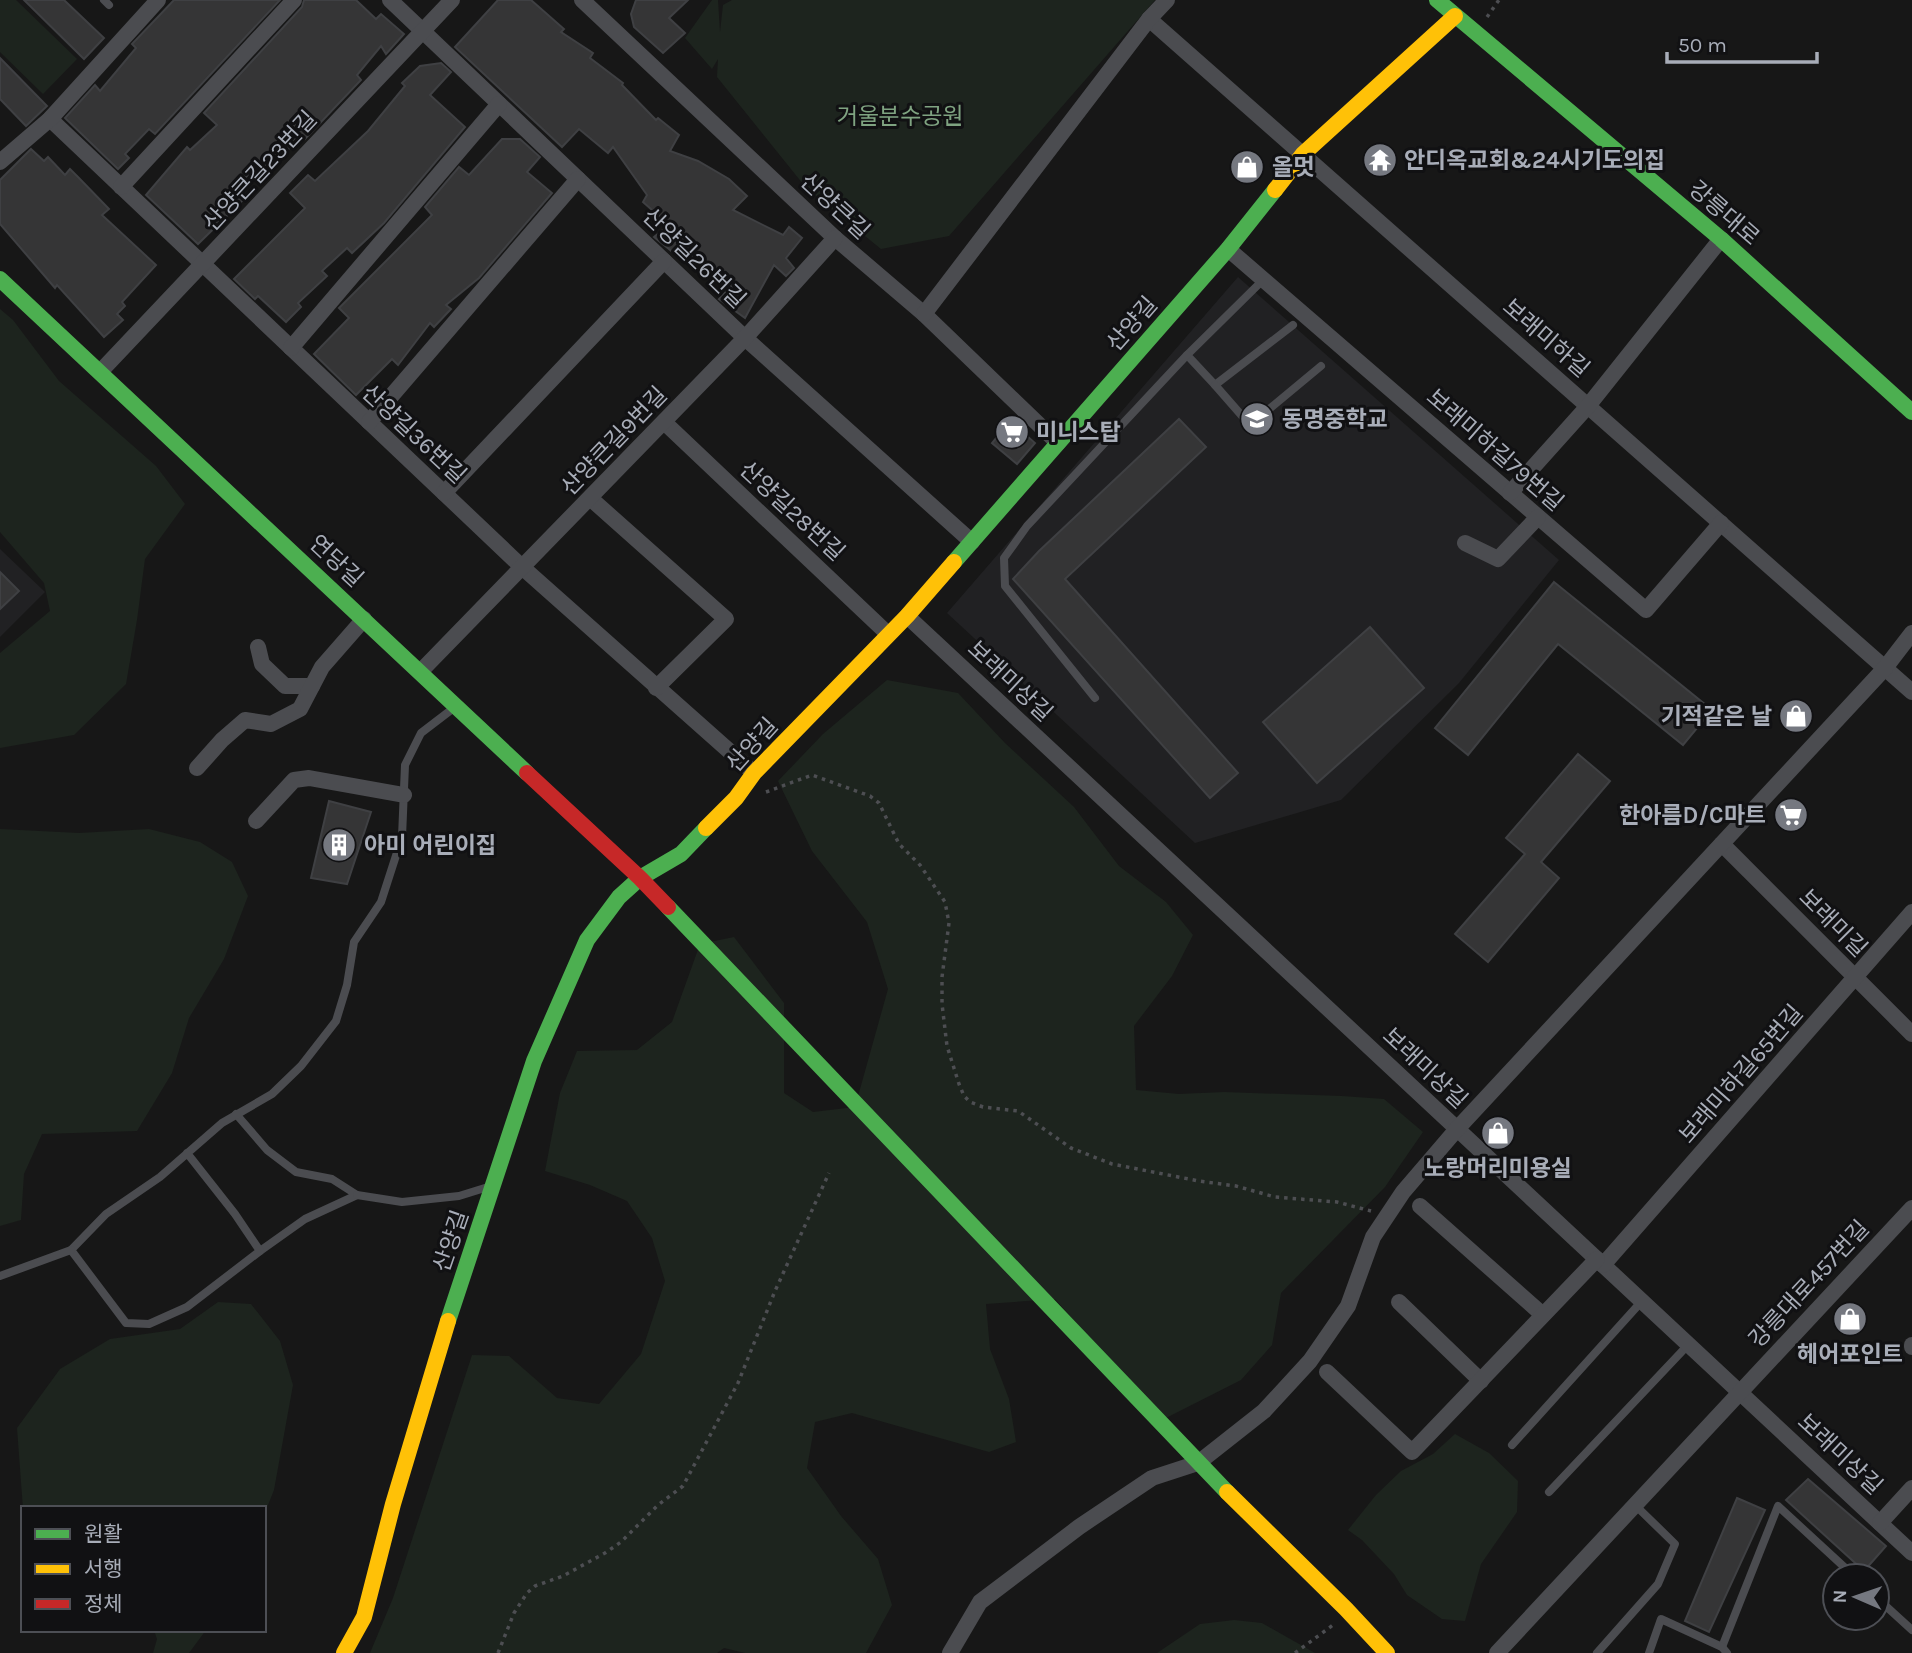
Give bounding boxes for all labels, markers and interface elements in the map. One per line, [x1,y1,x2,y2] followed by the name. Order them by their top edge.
[1667,21,1818,65] scale bar
[1678,33,1727,57] text: 50 m
[837,103,963,130] park label: 거울분수공원
[198,106,322,236] street label: 산양큰길23번길
[1361,141,1399,179] temple icon: 안디옥교회&24시기도의집
[1404,147,1665,174] place label: 안디옥교회&24시기도의집
[1228,148,1266,186] shop icon: 올멋
[1272,154,1314,181] place label: 올멋
[795,167,875,245] street label: 산양큰길
[1683,175,1765,251] street label: 강릉대로
[637,202,751,314] street label: 산양길26번길
[1101,291,1163,357] street label: 산양길
[1497,293,1595,383] street label: 보래미하길
[356,379,472,489] street label: 산양길36번길
[556,381,672,501] street label: 산양큰길9번길
[1421,383,1569,517] street label: 보래미하길79번길
[1238,400,1276,438] school or university icon: 동명중학교
[1282,406,1388,433] place label: 동명중학교
[993,413,1031,451] supermarket icon: 미니스탑
[1036,419,1121,446] place label: 미니스탑
[734,456,850,566] street label: 산양길28번길
[304,529,368,593] street label: 연당길
[962,635,1058,727] street label: 보래미상길
[1777,697,1815,735] shop icon: 기적같은 날
[1660,703,1772,730] place label: 기적같은 날
[721,712,783,778] street label: 산양길
[1772,796,1810,834] supermarket icon: 한아름D/C마트
[1619,802,1766,829] place label: 한아름D/C마트
[320,826,358,864] building icon: 아미 어린이집
[364,832,497,859] place label: 아미 어린이집
[1794,884,1872,962] street label: 보래미길
[1674,999,1808,1149] street label: 보래미하길65번길
[1377,1022,1473,1114] street label: 보래미상길
[1479,1114,1517,1152] shop icon: 노랑머리미용실
[1424,1155,1572,1182] place label: 노랑머리미용실
[428,1207,474,1275] street label: 산양길
[1743,1215,1875,1353] street label: 강릉대로457번길
[1831,1300,1869,1338] shop icon: 헤어포인트
[1797,1341,1903,1368] place label: 헤어포인트
[1792,1408,1888,1500] street label: 보래미상길
[21,1506,266,1632] legend
[84,1522,123,1546] text: 원활
[84,1557,123,1581] text: 서행
[1821,1562,1891,1632] north arrow
[1829,1589,1851,1604] text: N
[84,1592,123,1616] text: 정체

